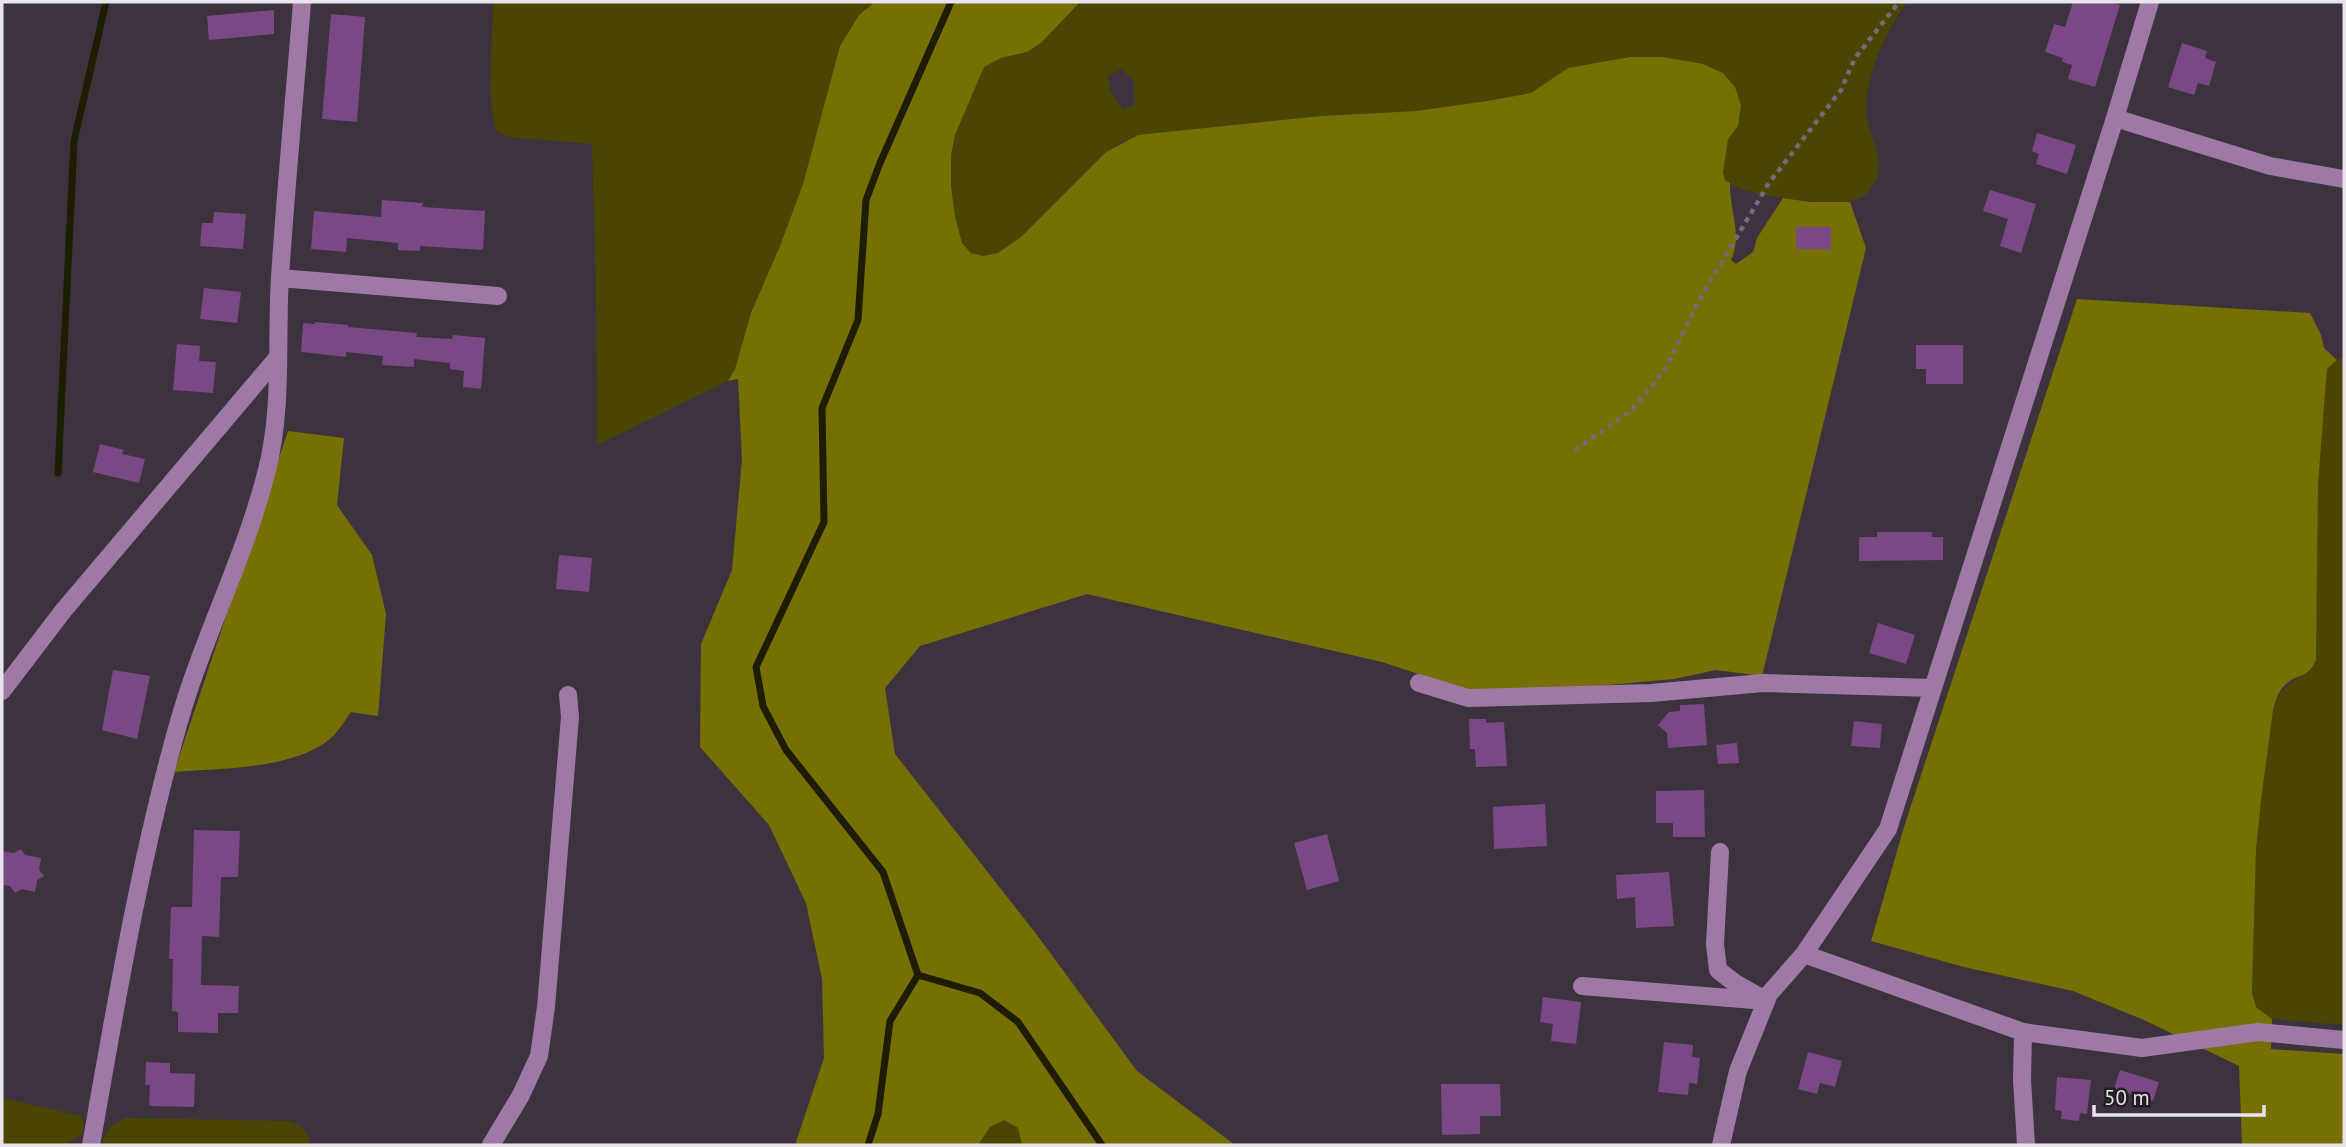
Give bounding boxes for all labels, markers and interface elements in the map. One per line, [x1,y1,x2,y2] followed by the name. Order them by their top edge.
[2094,1074,2264,1118] scale bar
[2104,1084,2150,1111] text: 50 m

